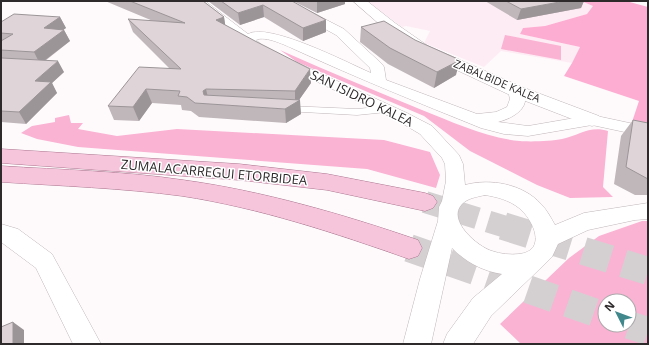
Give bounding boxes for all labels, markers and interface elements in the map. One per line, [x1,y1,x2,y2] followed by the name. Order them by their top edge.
[452,56,543,106] street label: ZABALBIDE KALEA
[308,65,417,131] street label: SAN ISIDRO KALEA
[120,155,309,189] street label: ZUMALACARREGUI ETORBIDEA
[597,293,637,333] north arrow
[601,298,618,314] text: N

